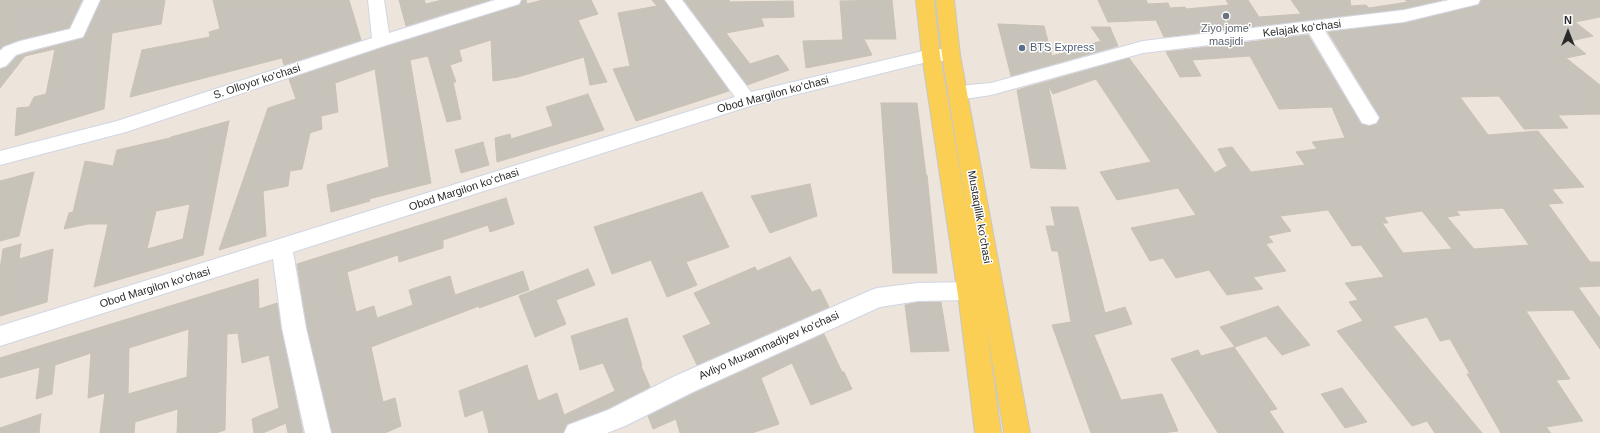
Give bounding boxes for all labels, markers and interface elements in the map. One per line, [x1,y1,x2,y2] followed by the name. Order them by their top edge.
[1221,11,1231,21] marker: Ziyo jome' masjidi
[1548,12,1588,52] north arrow
[1564,14,1572,26] text: N
[1262,18,1342,40] street label: Kelajak koʻchasi
[1201,22,1251,48] place label: Ziyo jome' masjidi
[1030,41,1094,55] place label: BTS Express
[1017,43,1027,53] marker: BTS Express
[212,62,302,102] street label: S. Olloyor ko'chasi
[716,74,830,116] street label: Obod Margilon koʻchasi
[407,166,521,214] street label: Obod Margilon koʻchasi
[964,169,994,265] street label: Mustaqillik koʻchasi
[98,265,212,311] street label: Obod Margilon koʻchasi
[697,309,841,383] street label: Avliyo Muxammadiyev koʻchasi

